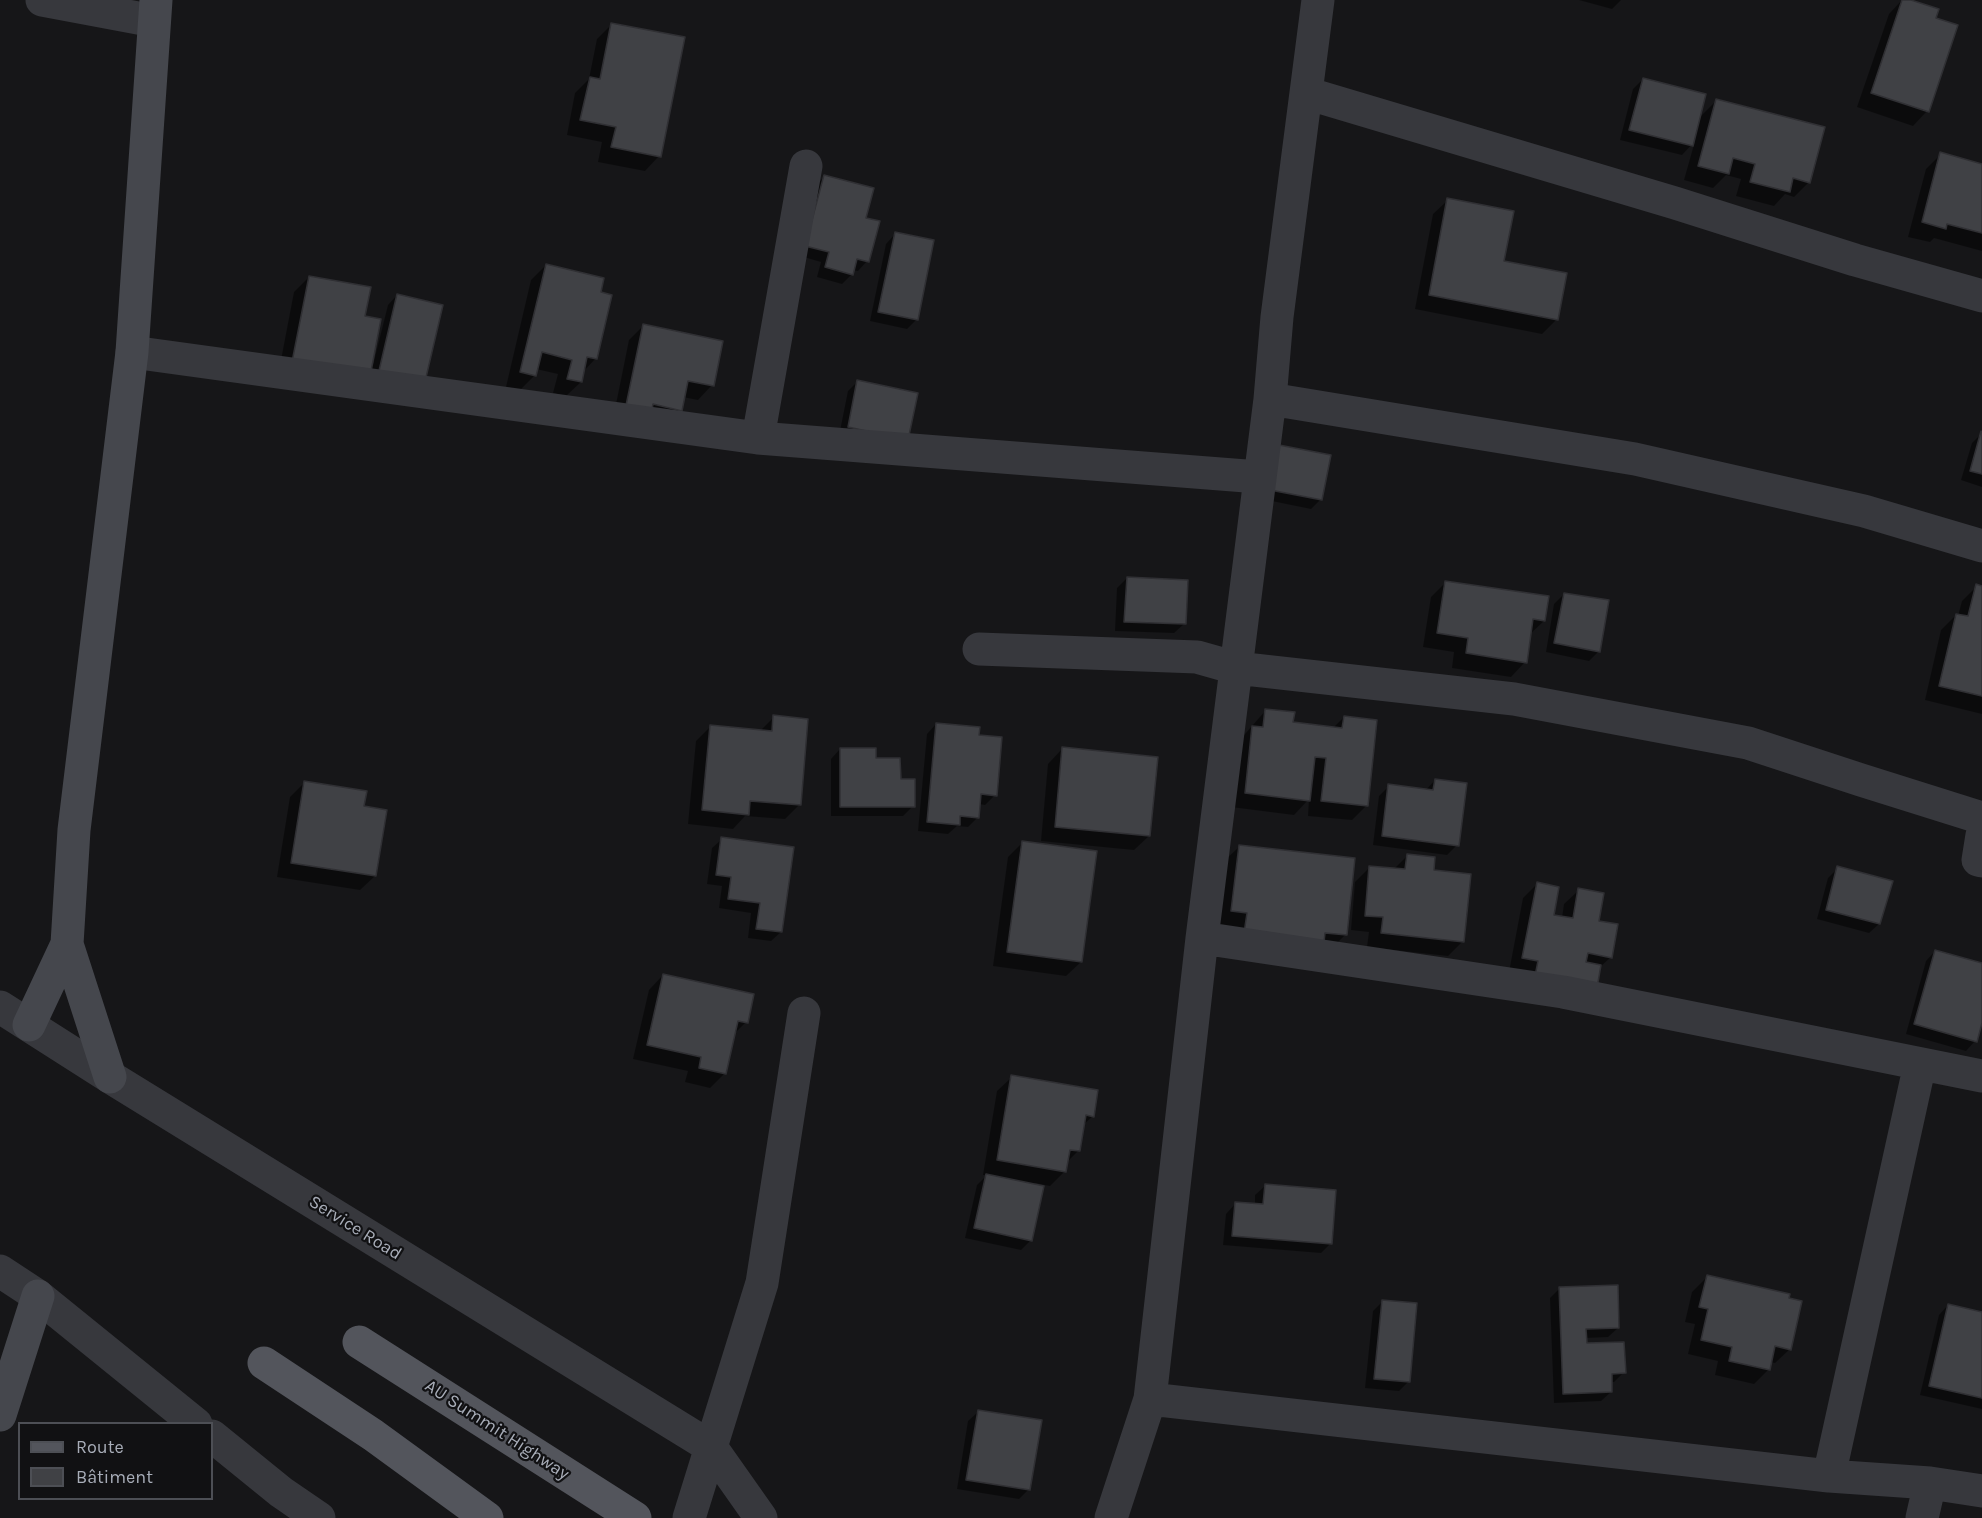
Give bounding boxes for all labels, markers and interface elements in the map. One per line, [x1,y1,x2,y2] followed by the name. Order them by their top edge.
[305,1191,405,1265] street label: Service Road
[421,1375,573,1485] street label: AU Summit Highway
[18,1422,213,1500] legend
[76,1436,124,1458] text: Route
[76,1466,153,1488] text: Bâtiment

